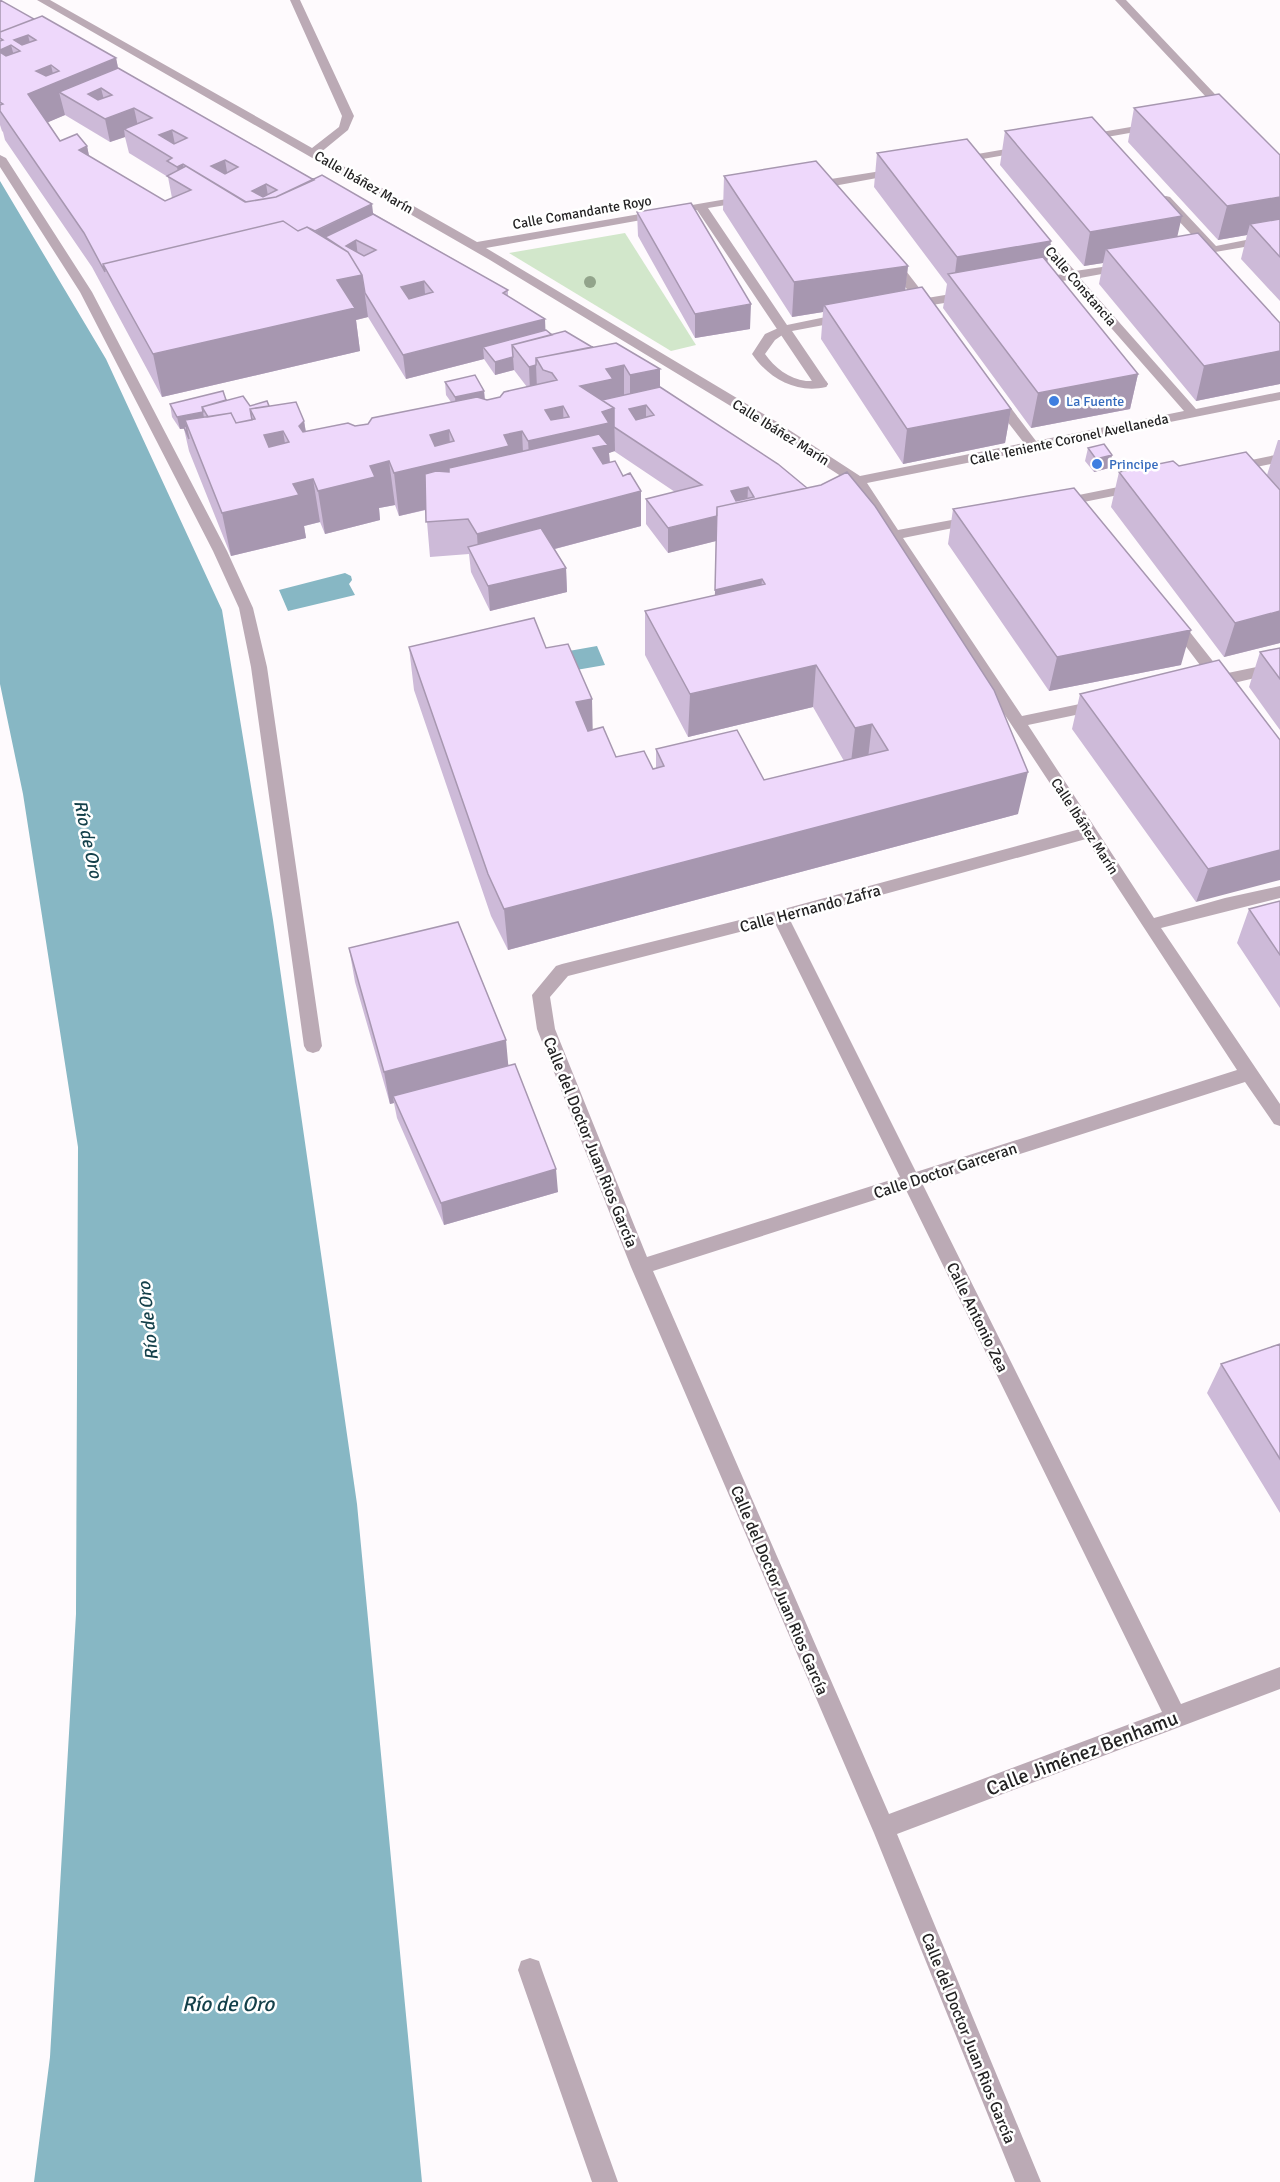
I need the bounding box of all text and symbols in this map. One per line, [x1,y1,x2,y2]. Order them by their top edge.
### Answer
street label: Calle Ibáñez Marín [311,147,416,218]
street label: Calle Comandante Royo [511,192,653,233]
street label: Calle Constancia [1041,243,1120,330]
place label: La Fuente [1066,393,1124,410]
marker: La Fuente [1047,394,1061,408]
street label: Calle Ibáñez Marín [729,396,832,469]
street label: Calle Teniente Coronel Avellaneda [968,410,1170,469]
place label: Principe [1109,456,1159,473]
marker: Principe [1090,457,1104,471]
street label: Calle Ibáñez Marín [1047,775,1122,878]
water label: Río de Oro [69,798,107,882]
street label: Calle Hernando Zafra [738,881,883,937]
street label: Calle del Doctor Juan Rios García [539,1034,642,1251]
street label: Calle Doctor Garceran [871,1138,1020,1204]
street label: Calle Antonio Zea [942,1259,1012,1376]
water label: Río de Oro [133,1279,163,1361]
street label: Calle del Doctor Juan Rios García [726,1483,832,1698]
street label: Calle Jiménez Benhamu [983,1705,1182,1802]
street label: Calle del Doctor Juan Rios García [917,1930,1020,2147]
water label: Río de Oro [182,1991,275,2017]

